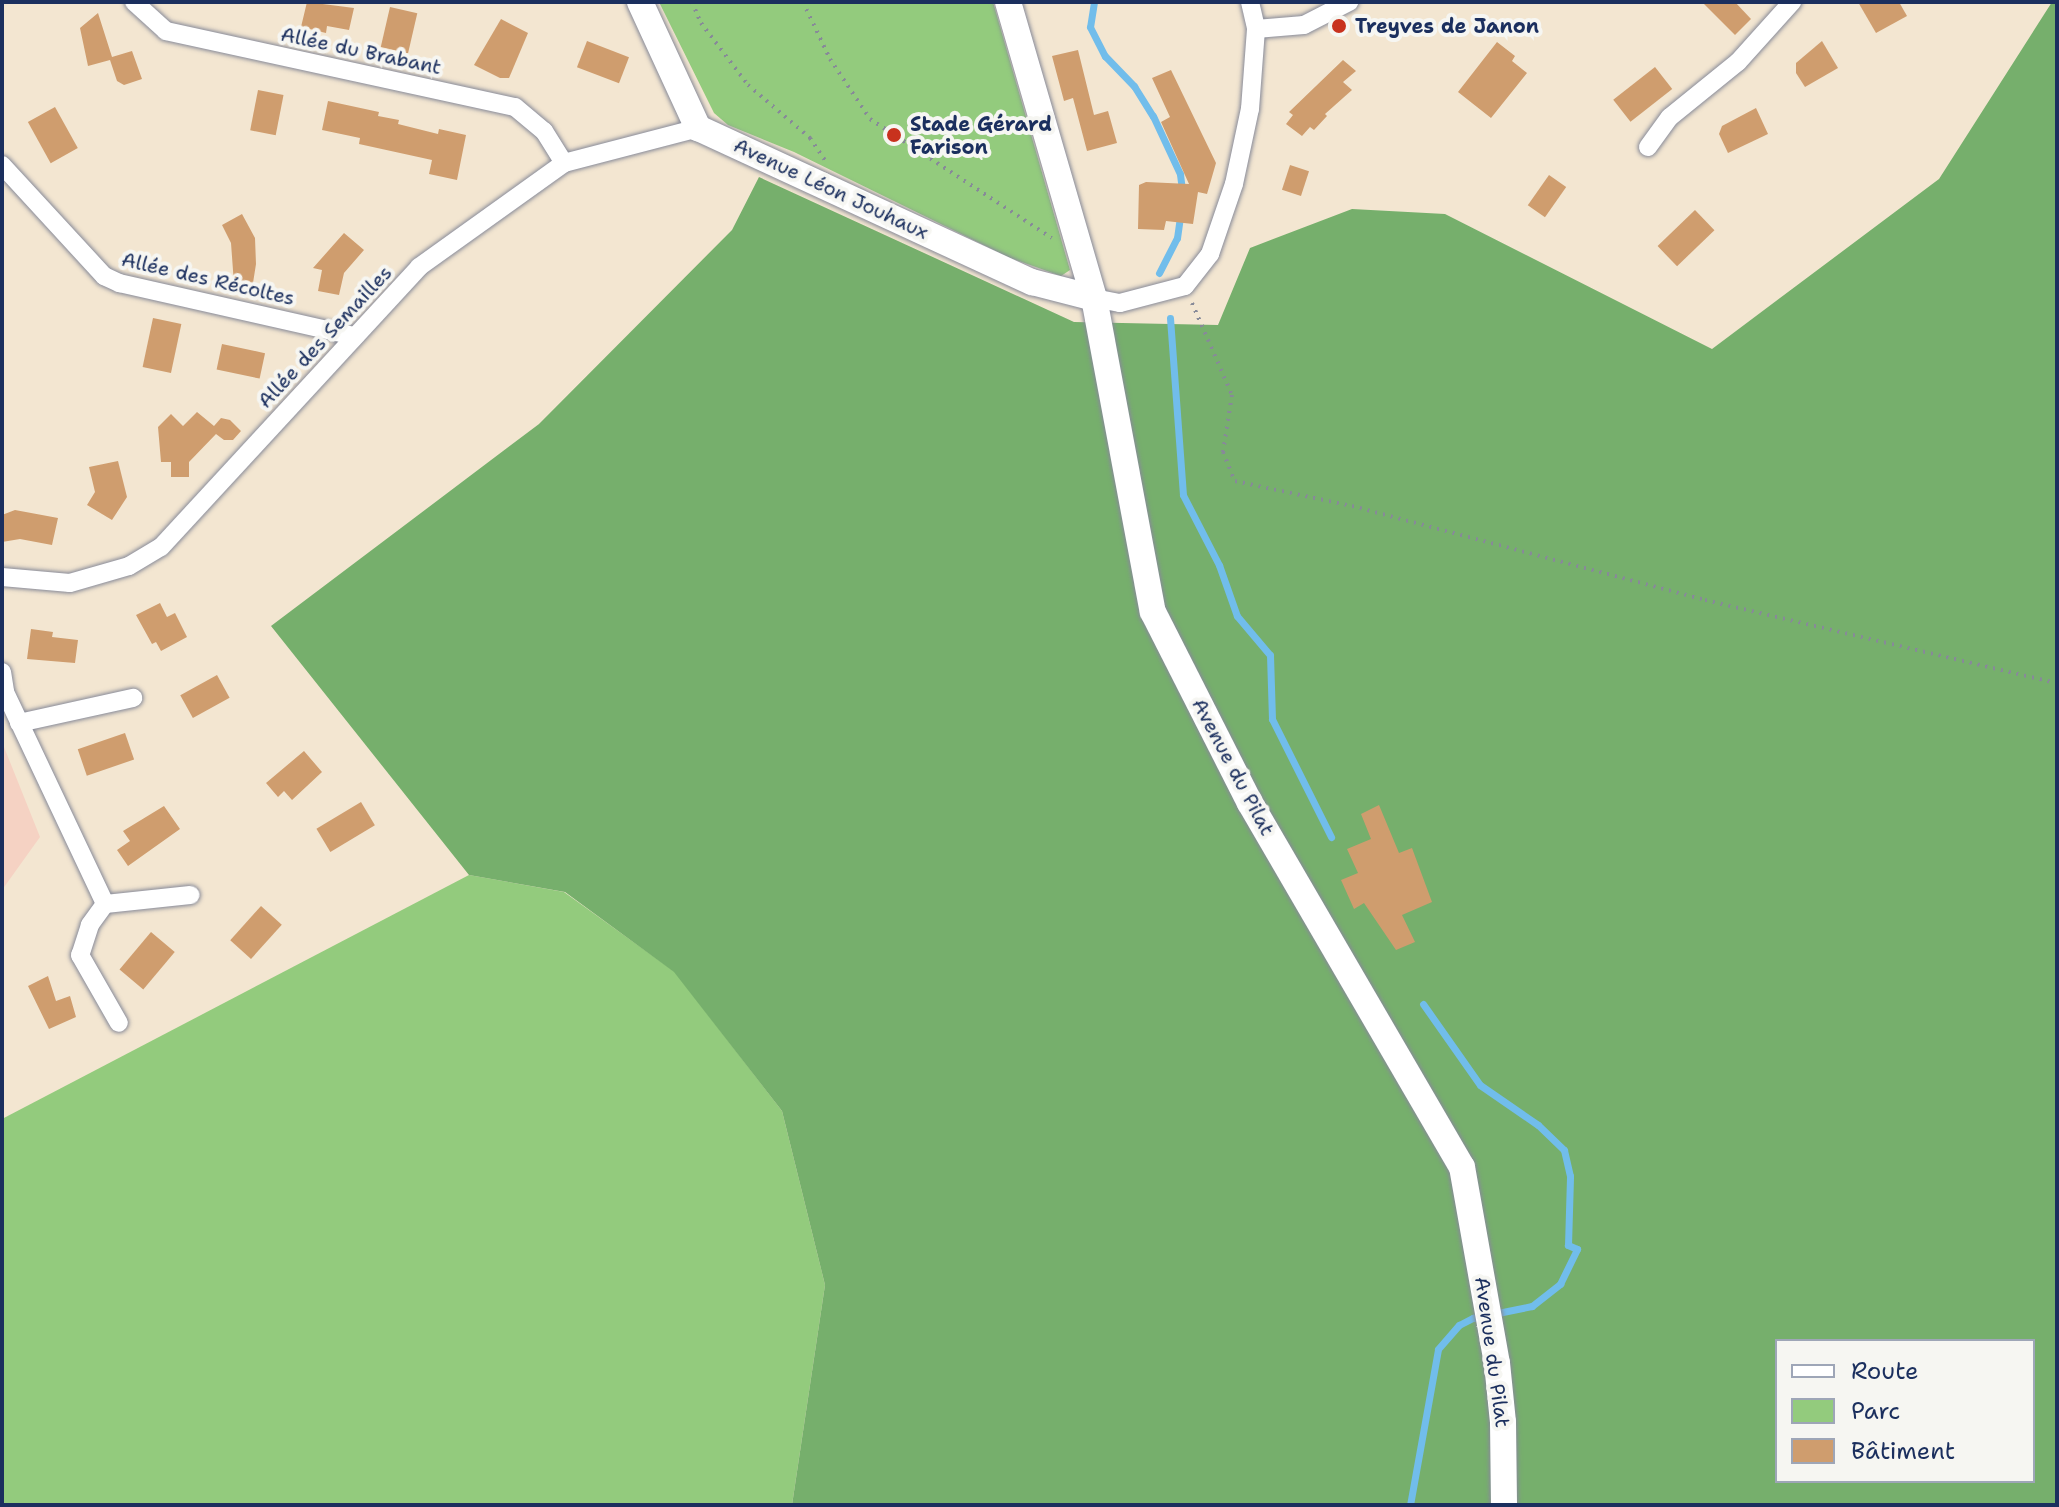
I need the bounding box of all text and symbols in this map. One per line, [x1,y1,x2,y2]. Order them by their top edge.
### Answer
place label: Treyves de Janon [1355,14,1539,38]
marker: Treyves de Janon [1330,17,1348,35]
street label: Allée du Brabant [279,22,443,80]
place label: Stade Gérard Farison [910,112,1052,159]
marker: Stade Gérard Farison [885,126,903,144]
street label: Avenue Léon Jouhaux [730,133,932,245]
street label: Allée des Récoltes [119,247,297,311]
street label: Allée des Semailles [253,261,397,413]
street label: Avenue du Pilat [1187,694,1279,840]
street label: Avenue du Pilat [1470,1275,1514,1429]
legend [1775,1339,2035,1483]
text: Route [1851,1355,1919,1387]
text: Parc [1851,1395,1900,1427]
text: Bâtiment [1851,1435,1955,1467]

